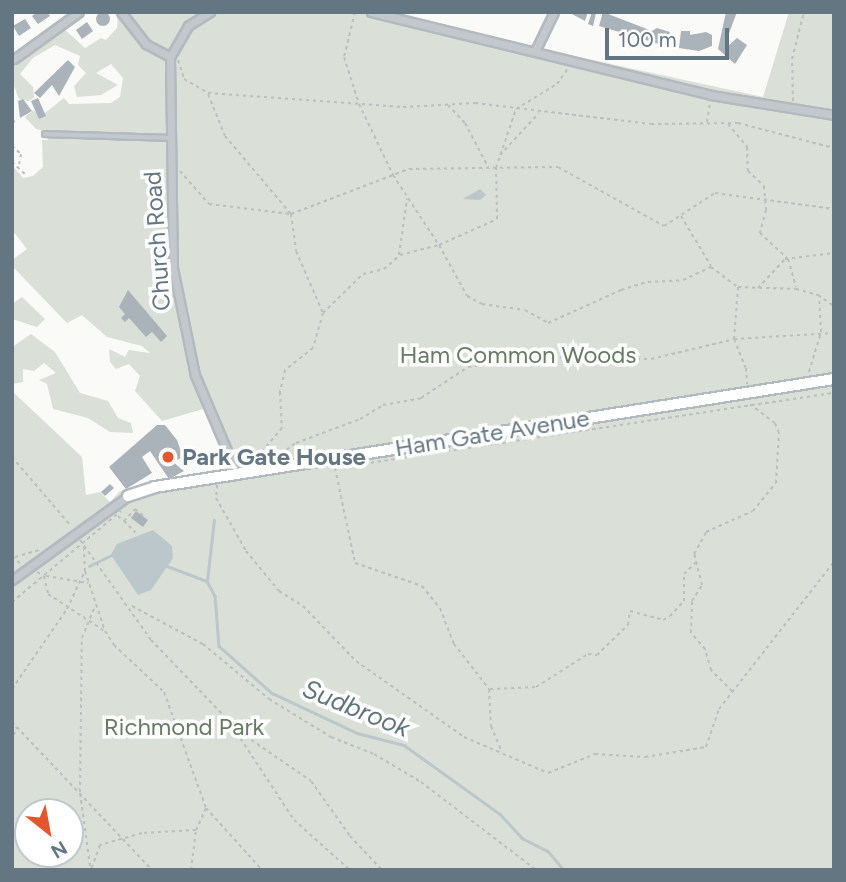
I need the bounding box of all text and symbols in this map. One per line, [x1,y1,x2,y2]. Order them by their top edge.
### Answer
scale bar [608,14,732,58]
text: 100 m [618,27,677,52]
street label: Church Road [138,170,176,312]
park label: Ham Common Woods [399,341,637,369]
street label: Ham Gate Avenue [393,403,591,463]
place label: Park Gate House [182,443,366,471]
marker: Park Gate House [160,449,176,465]
water label: Sudbrook [298,673,414,745]
park label: Richmond Park [104,713,264,741]
north arrow [14,798,84,868]
text: N [47,836,71,863]

